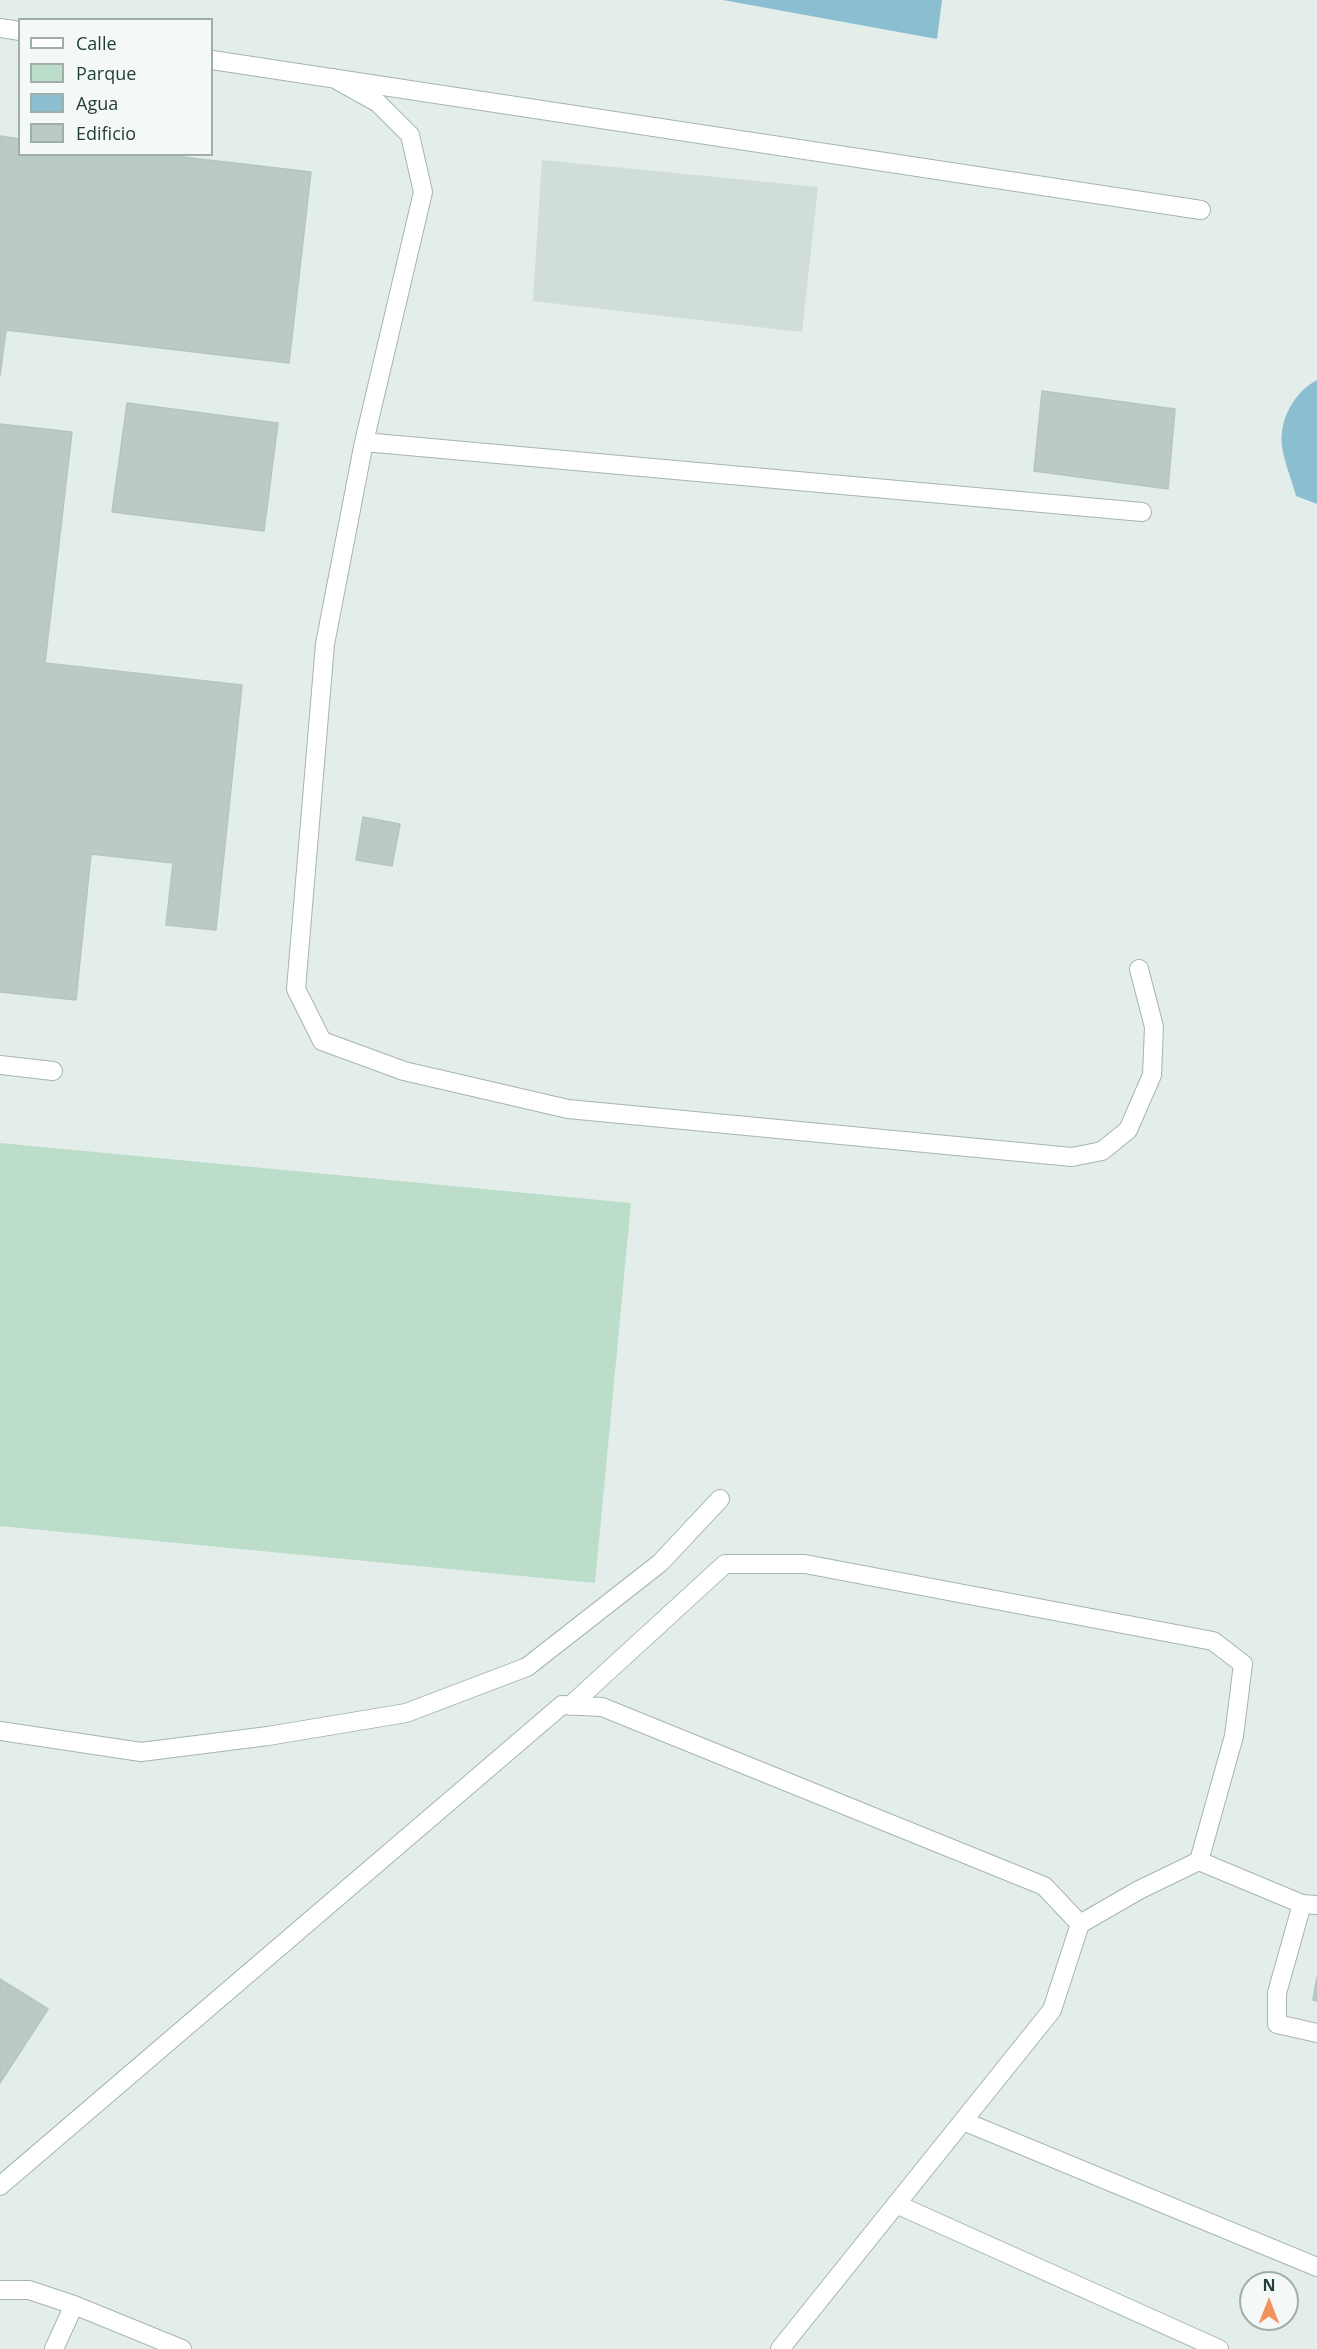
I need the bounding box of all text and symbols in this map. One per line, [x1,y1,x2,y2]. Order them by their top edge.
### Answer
legend [18,18,213,156]
text: Calle [76,31,117,55]
text: Parque [76,61,136,85]
text: Agua [76,91,118,115]
text: Edificio [76,121,136,145]
north arrow [1239,2271,1299,2331]
text: N [1262,2274,1276,2296]

